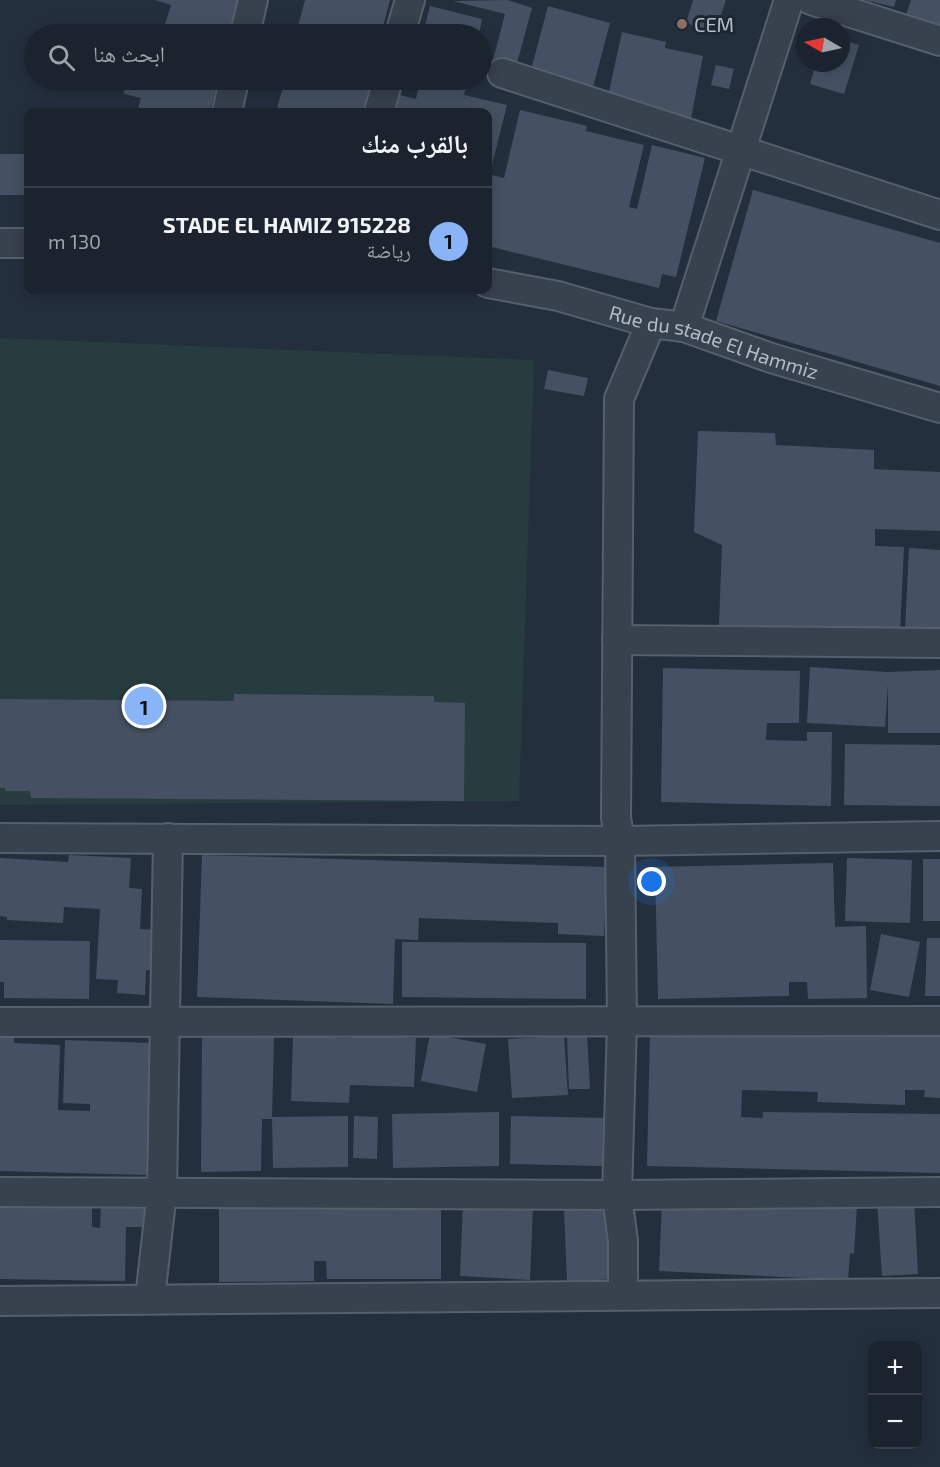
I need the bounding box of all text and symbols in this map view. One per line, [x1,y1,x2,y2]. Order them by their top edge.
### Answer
place label: CEM [694,12,734,36]
marker: CEM [675,17,689,31]
north arrow [796,18,850,72]
search box [24,24,492,90]
text: ابحث هنا [93,40,165,66]
icon: search [45,41,78,74]
text: بالقرب منك [361,127,468,158]
text: STADE EL HAMIZ 915228 [163,211,411,237]
text: 130 m [48,229,101,253]
text: 1 [444,229,453,253]
text: رياضة [367,238,411,262]
street label: Rue du stade El Hammiz [607,300,822,383]
pin: 1 [124,684,164,728]
your location [637,867,666,896]
map controls [868,1341,922,1449]
button: + [868,1341,922,1395]
button: − [868,1395,922,1449]

